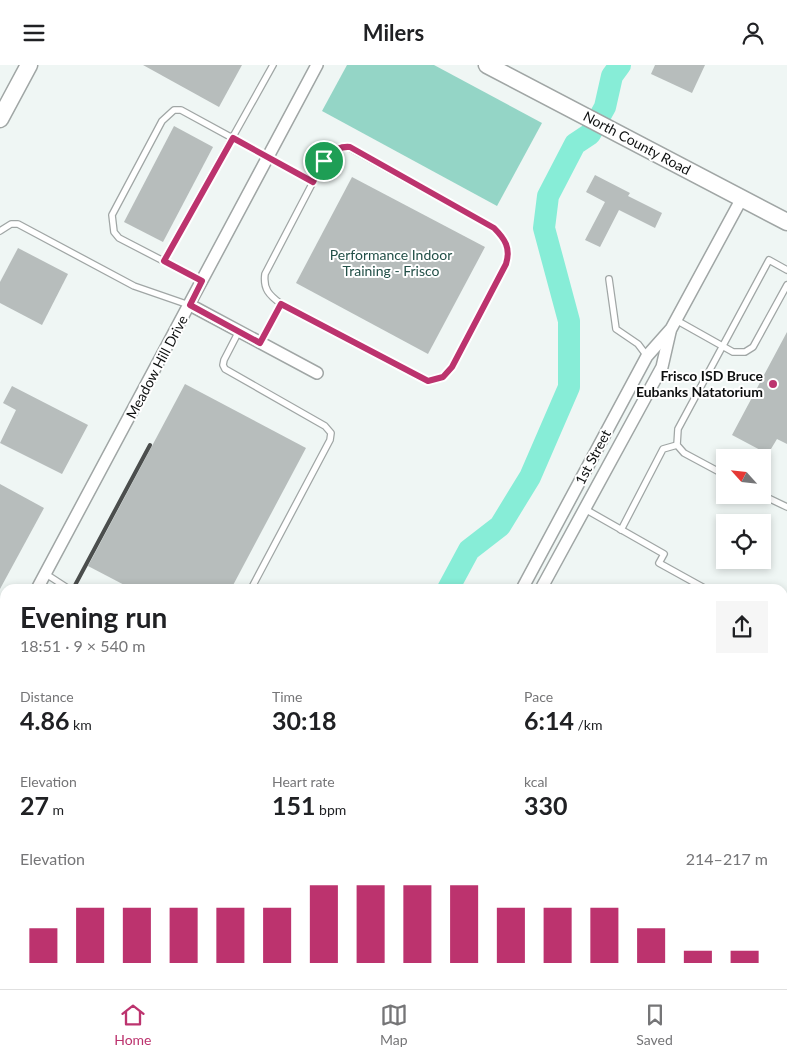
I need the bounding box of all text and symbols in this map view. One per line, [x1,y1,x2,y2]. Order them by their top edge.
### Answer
icon: menu [20,19,48,47]
text: Milers [363,19,424,46]
icon: person [739,19,767,47]
street label: North County Road [581,107,694,178]
pin [303,140,345,182]
icon: arrive [310,147,338,175]
park label: Performance Indoor Training - Frisco [330,246,452,279]
street label: Meadow Hill Drive [122,312,191,421]
place label: Frisco ISD Bruce Eubanks Natatorium [636,367,764,400]
marker: Frisco ISD Bruce Eubanks Natatorium [767,378,779,390]
street label: 1st Street [571,426,614,487]
north arrow [716,449,771,504]
map controls [716,449,771,569]
button: locate [716,514,771,569]
text: Evening run [20,600,167,634]
button: share [716,601,768,653]
text: 18:51 · 9 × 540 m [20,636,145,655]
text: Distance [20,688,74,705]
text: Time [272,688,303,705]
text: Pace [524,688,553,705]
text: 4.86 [20,705,69,735]
text: 30:18 [272,705,336,735]
text: 6:14 [524,705,574,735]
text: km [69,716,92,733]
text: /km [574,716,603,733]
text: Elevation [20,773,77,790]
text: Heart rate [272,773,335,790]
text: kcal [524,773,548,790]
text: 27 [20,790,49,820]
text: 151 [272,790,316,820]
text: 330 [524,790,568,820]
text: m [49,801,64,818]
text: bpm [316,801,346,818]
text: Elevation [20,849,85,868]
text: 214–217 m [686,849,768,868]
tab: Home [114,1001,152,1048]
tab: Map [380,1001,408,1048]
tab: Saved [636,1001,673,1048]

